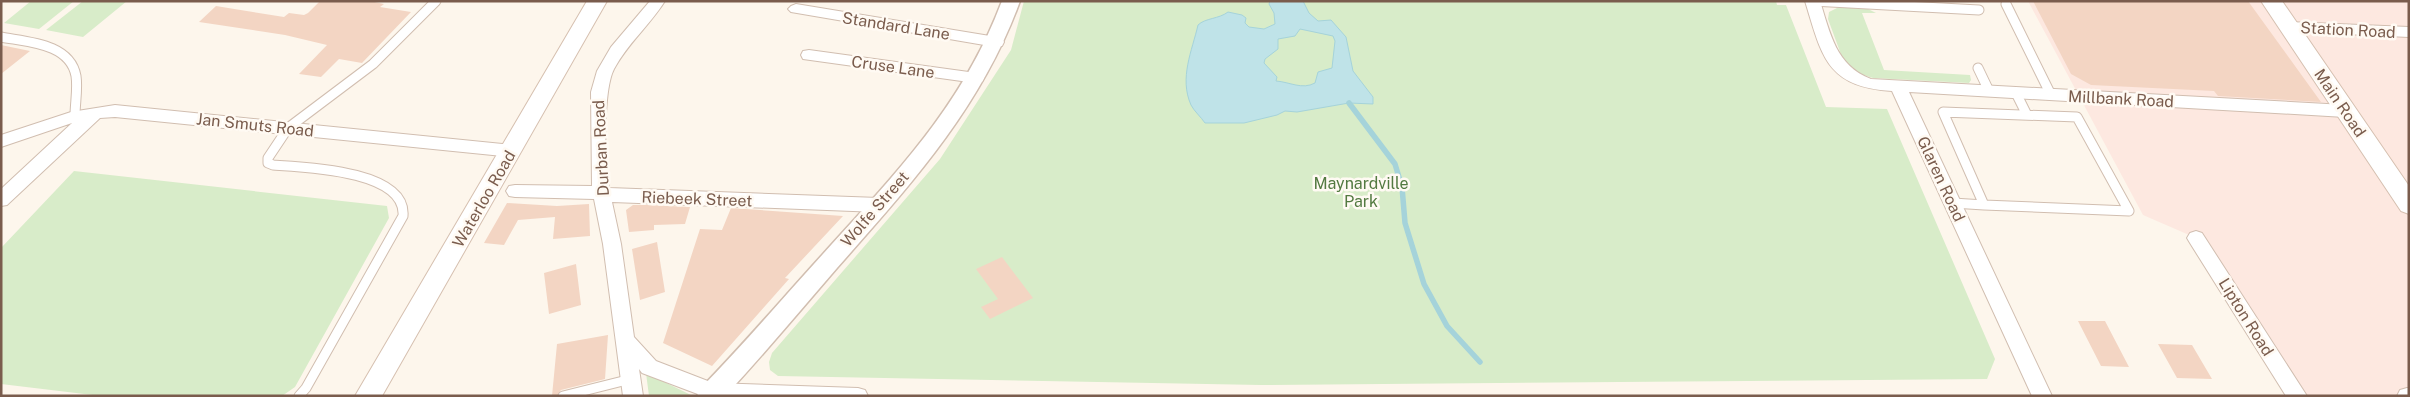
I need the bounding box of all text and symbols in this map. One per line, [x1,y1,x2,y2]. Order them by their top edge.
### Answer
street label: Standard Lane [841,8,951,44]
street label: Station Road [2300,18,2396,42]
street label: Cruse Lane [850,52,936,82]
street label: Main Road [2310,65,2370,141]
street label: Millbank Road [2068,87,2174,111]
street label: Durban Road [589,100,613,196]
street label: Jan Smuts Road [195,109,315,141]
street label: Glaren Road [1913,134,1969,224]
street label: Waterloo Road [449,147,519,251]
street label: Wolfe Street [837,167,913,251]
park label: Maynardville Park [1313,174,1409,211]
street label: Riebeek Street [641,188,753,210]
street label: Lipton Road [2214,274,2278,360]

